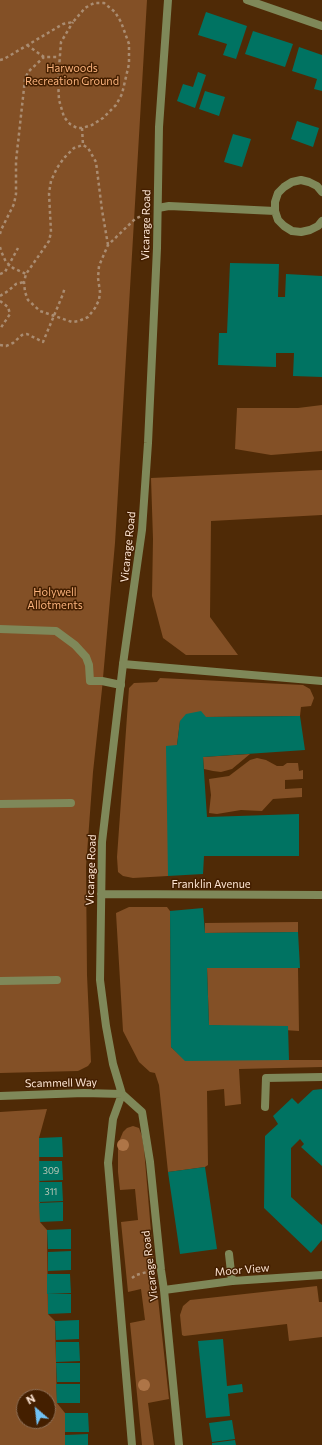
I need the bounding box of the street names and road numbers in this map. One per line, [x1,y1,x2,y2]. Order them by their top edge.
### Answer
street label: Vicarage Road [139,189,153,261]
street label: Vicarage Road [118,511,138,583]
street label: Vicarage Road [83,834,99,906]
street label: Franklin Avenue [171,877,251,891]
street label: Scammell Way [25,1076,97,1090]
street label: Vicarage Road [139,1230,161,1302]
street label: Moor View [214,1261,270,1279]

